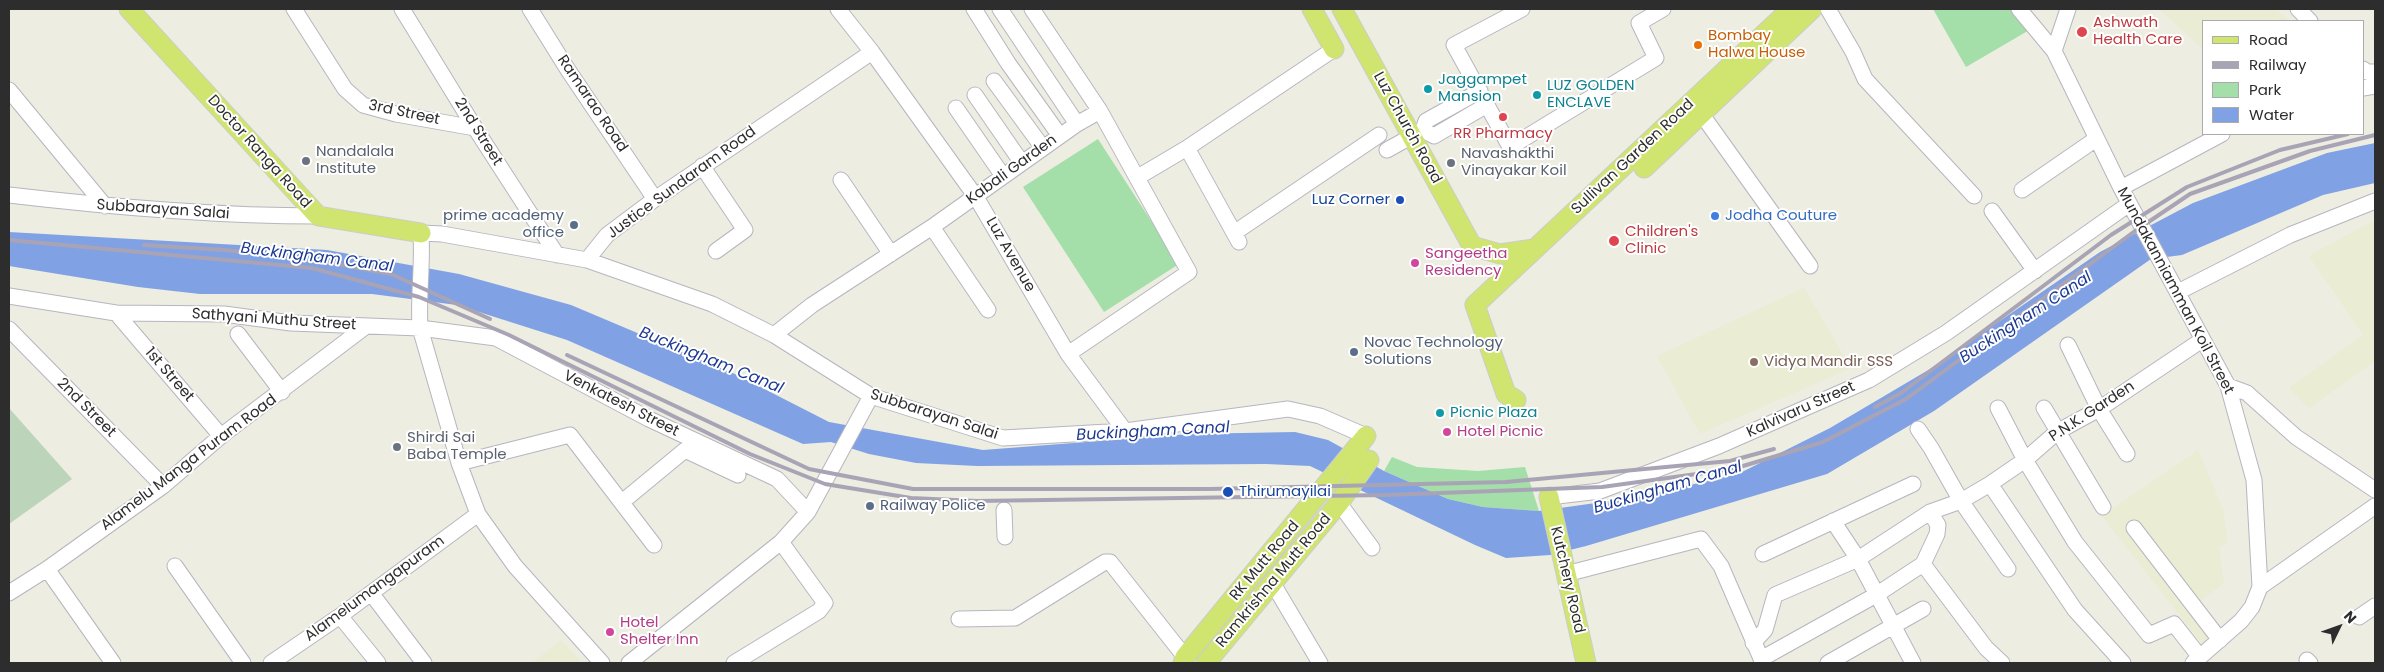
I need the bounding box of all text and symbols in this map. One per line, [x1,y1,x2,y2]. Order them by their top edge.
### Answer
place label: Ashwath Health Care [2093,14,2182,49]
legend [2202,20,2364,135]
marker: Ashwath Health Care [2075,25,2089,39]
place label: Bombay Halwa House [1708,27,1805,62]
text: Road [2249,29,2288,50]
marker: Bombay Halwa House [1692,39,1704,51]
street label: Ramarao Road [553,52,631,156]
text: Railway [2249,54,2307,75]
street label: Luz Church Road [1369,69,1445,187]
place label: Jaggampet Mansion [1438,71,1527,106]
place label: LUZ GOLDEN ENCLAVE [1547,77,1635,112]
text: Park [2249,79,2281,100]
marker: Jaggampet Mansion [1422,83,1434,95]
marker: LUZ GOLDEN ENCLAVE [1531,89,1543,101]
street label: Doctor Ranga Road [203,92,315,212]
street label: 2nd Street [450,95,506,169]
street label: Sullivan Garden Road [1568,95,1698,219]
street label: 3rd Street [367,97,441,129]
text: Water [2249,104,2294,125]
marker: RR Pharmacy [1497,111,1509,123]
street label: Justice Sundaram Road [604,123,760,243]
place label: RR Pharmacy [1453,125,1553,143]
street label: Kabali Garden [963,131,1061,209]
place label: Nandalala Institute [316,143,394,178]
place label: Navashakthi Vinayakar Koil [1461,145,1567,180]
marker: Nandalala Institute [300,155,312,167]
marker: Navashakthi Vinayakar Koil [1445,157,1457,169]
street label: Mundakanniamman Koil Street [2113,184,2237,398]
place label: Luz Corner [1312,191,1390,209]
marker: Luz Corner [1394,194,1406,206]
street label: Subbarayan Salai [96,196,230,224]
place label: prime academy office [443,207,564,242]
place label: Jodha Couture [1725,207,1837,225]
marker: Jodha Couture [1709,210,1721,222]
street label: Luz Avenue [981,214,1039,296]
marker: prime academy office [568,219,580,231]
place label: Children's Clinic [1625,223,1698,258]
marker: Children's Clinic [1607,234,1621,248]
water label: Buckingham Canal [240,239,394,277]
place label: Sangeetha Residency [1425,245,1507,280]
marker: Sangeetha Residency [1409,257,1421,269]
water label: Buckingham Canal [1956,268,2096,368]
street label: Sathyani Muthu Street [191,305,357,335]
water label: Buckingham Canal [636,323,786,399]
place label: Novac Technology Solutions [1364,334,1503,369]
street label: 1st Street [141,344,197,406]
marker: Novac Technology Solutions [1348,346,1360,358]
place label: Vidya Mandir SSS [1764,353,1893,371]
marker: Vidya Mandir SSS [1748,356,1760,368]
street label: Venkatesh Street [560,367,682,441]
street label: 2nd Street [53,375,119,441]
street label: Kalvivaru Street [1744,378,1858,442]
street label: P.N.K. Garden [2046,378,2138,446]
street label: Subbarayan Salai [868,386,1000,444]
street label: Alamelu Manga Puram Road [98,391,280,535]
place label: Picnic Plaza [1450,404,1537,422]
marker: Picnic Plaza [1434,407,1446,419]
water label: Buckingham Canal [1076,418,1230,446]
place label: Hotel Picnic [1457,423,1543,441]
marker: Hotel Picnic [1441,426,1453,438]
place label: Shirdi Sai Baba Temple [407,429,507,464]
marker: Shirdi Sai Baba Temple [391,441,403,453]
water label: Buckingham Canal [1592,458,1744,518]
place label: Thirumayilai [1239,483,1331,501]
marker: Thirumayilai [1221,485,1235,499]
place label: Railway Police [880,497,986,515]
marker: Railway Police [864,500,876,512]
street label: Ramkrishna Mutt Road [1213,510,1335,652]
street label: RK Mutt Road [1226,517,1304,605]
street label: Kutchery Road [1546,525,1588,635]
street label: Alamelumangapuram [302,532,448,646]
north arrow [2314,602,2364,652]
text: N [2339,606,2361,628]
place label: Hotel Shelter Inn [620,614,699,649]
marker: Hotel Shelter Inn [604,626,616,638]

